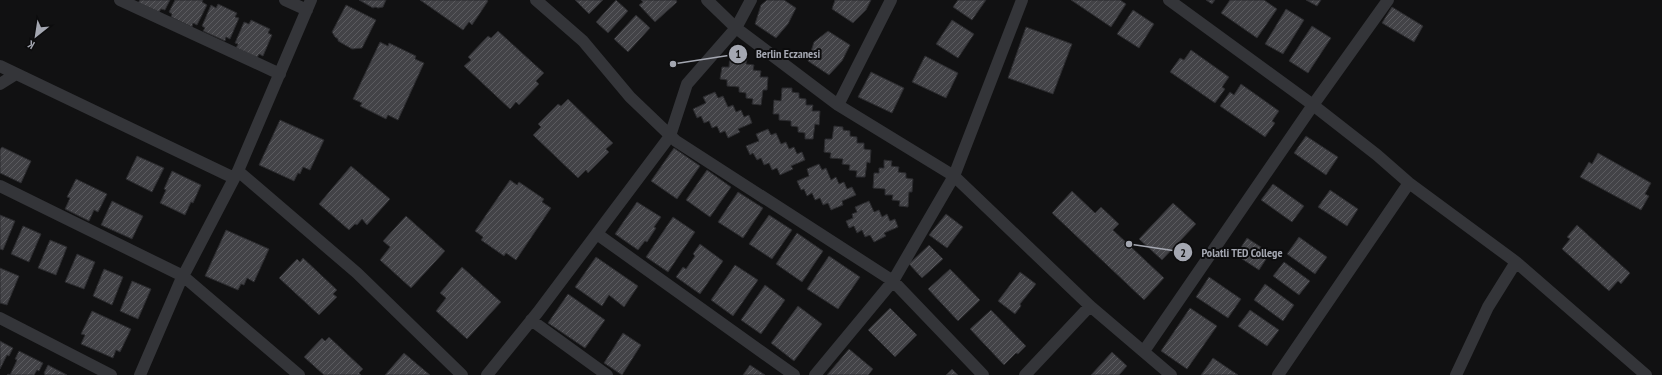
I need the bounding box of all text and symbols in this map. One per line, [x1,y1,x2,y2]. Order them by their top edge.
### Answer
north arrow [16,16,56,56]
text: K [25,37,37,52]
callout: Berlin Eczanesi [728,42,828,66]
text: 1 [735,46,741,61]
text: Berlin Eczanesi [756,46,820,61]
callout: Polatli TED College [1173,240,1291,264]
text: 2 [1180,245,1186,260]
text: Polatli TED College [1201,245,1283,260]

